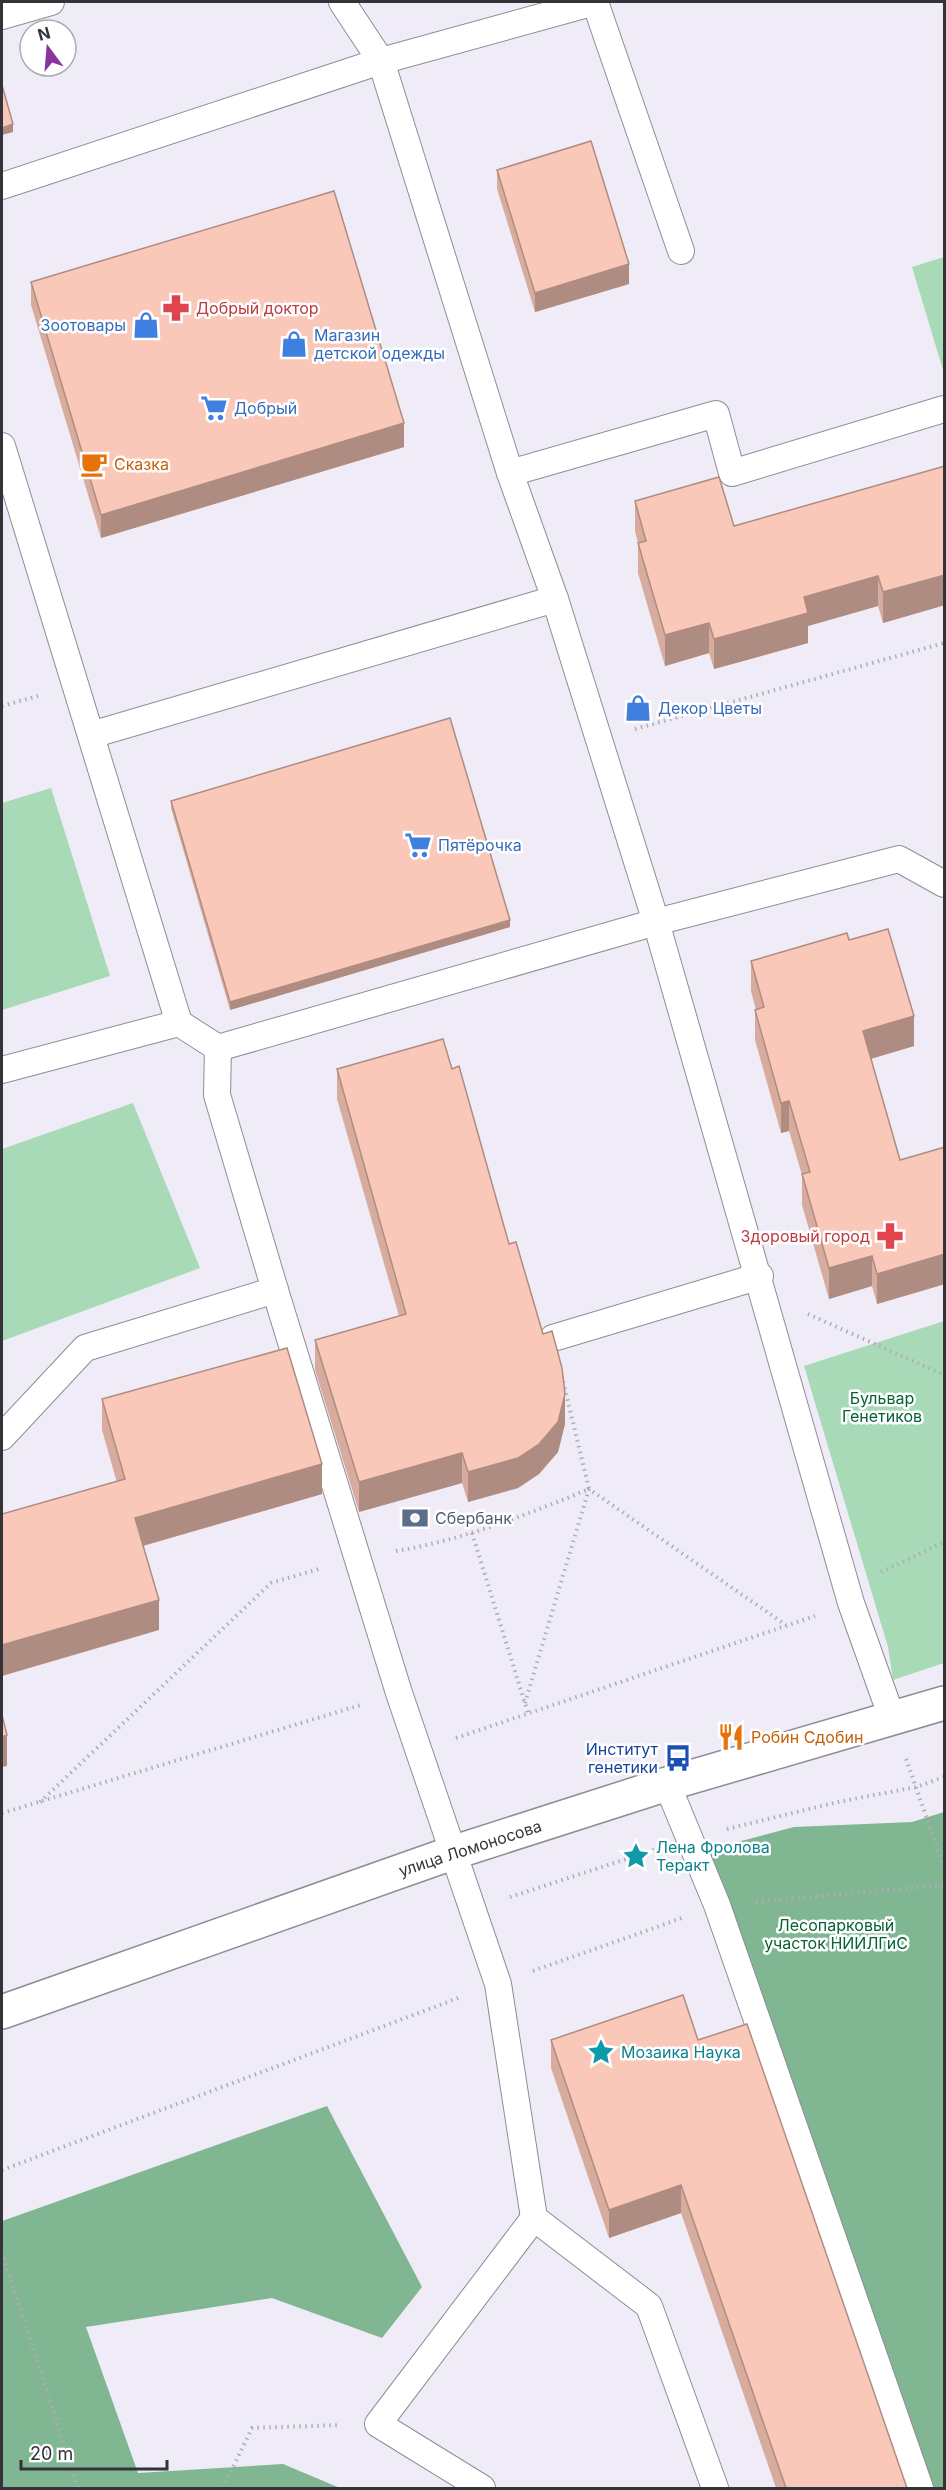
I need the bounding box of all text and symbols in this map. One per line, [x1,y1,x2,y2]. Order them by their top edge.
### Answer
north arrow [18,18,78,78]
text: N [35,22,52,45]
pharmacy icon: Добрый доктор [161,293,191,323]
place label: Добрый доктор [196,298,319,318]
shop icon: Зоотовары [131,310,161,340]
place label: Зоотовары [41,315,126,335]
place label: Магазин детской одежды [314,325,445,363]
shop icon: Магазин детской одежды [279,329,309,359]
supermarket icon: Добрый [199,393,229,423]
place label: Добрый [234,398,297,418]
cafe icon: Сказка [79,449,109,479]
place label: Сказка [114,454,169,474]
shop icon: Декор Цветы [623,693,653,723]
place label: Декор Цветы [658,698,762,718]
supermarket icon: Пятёрочка [403,830,433,860]
place label: Пятёрочка [438,835,522,855]
pharmacy icon: Здоровый город [875,1221,905,1251]
place label: Здоровый город [741,1226,870,1246]
park label: Бульвар Генетиков [842,1388,922,1426]
bank icon: Сбербанк [400,1503,430,1533]
place label: Сбербанк [435,1508,512,1528]
restaurant icon: Робин Сдобин [716,1722,746,1752]
place label: Робин Сдобин [751,1727,863,1747]
place label: Институт генетики [586,1739,659,1777]
bus stop icon: Институт генетики [663,1743,693,1773]
street label: улица Ломоносова [396,1815,544,1881]
place label: Лена Фролова Теракт [656,1837,770,1875]
place icon: Лена Фролова Теракт [621,1841,651,1871]
park label: Лесопарковый участок НИИЛГиС [764,1915,908,1953]
place icon: Мозаика Наука [586,2037,616,2067]
place label: Мозаика Наука [621,2042,741,2062]
scale bar [21,2433,166,2471]
text: 20 m [30,2443,73,2464]

